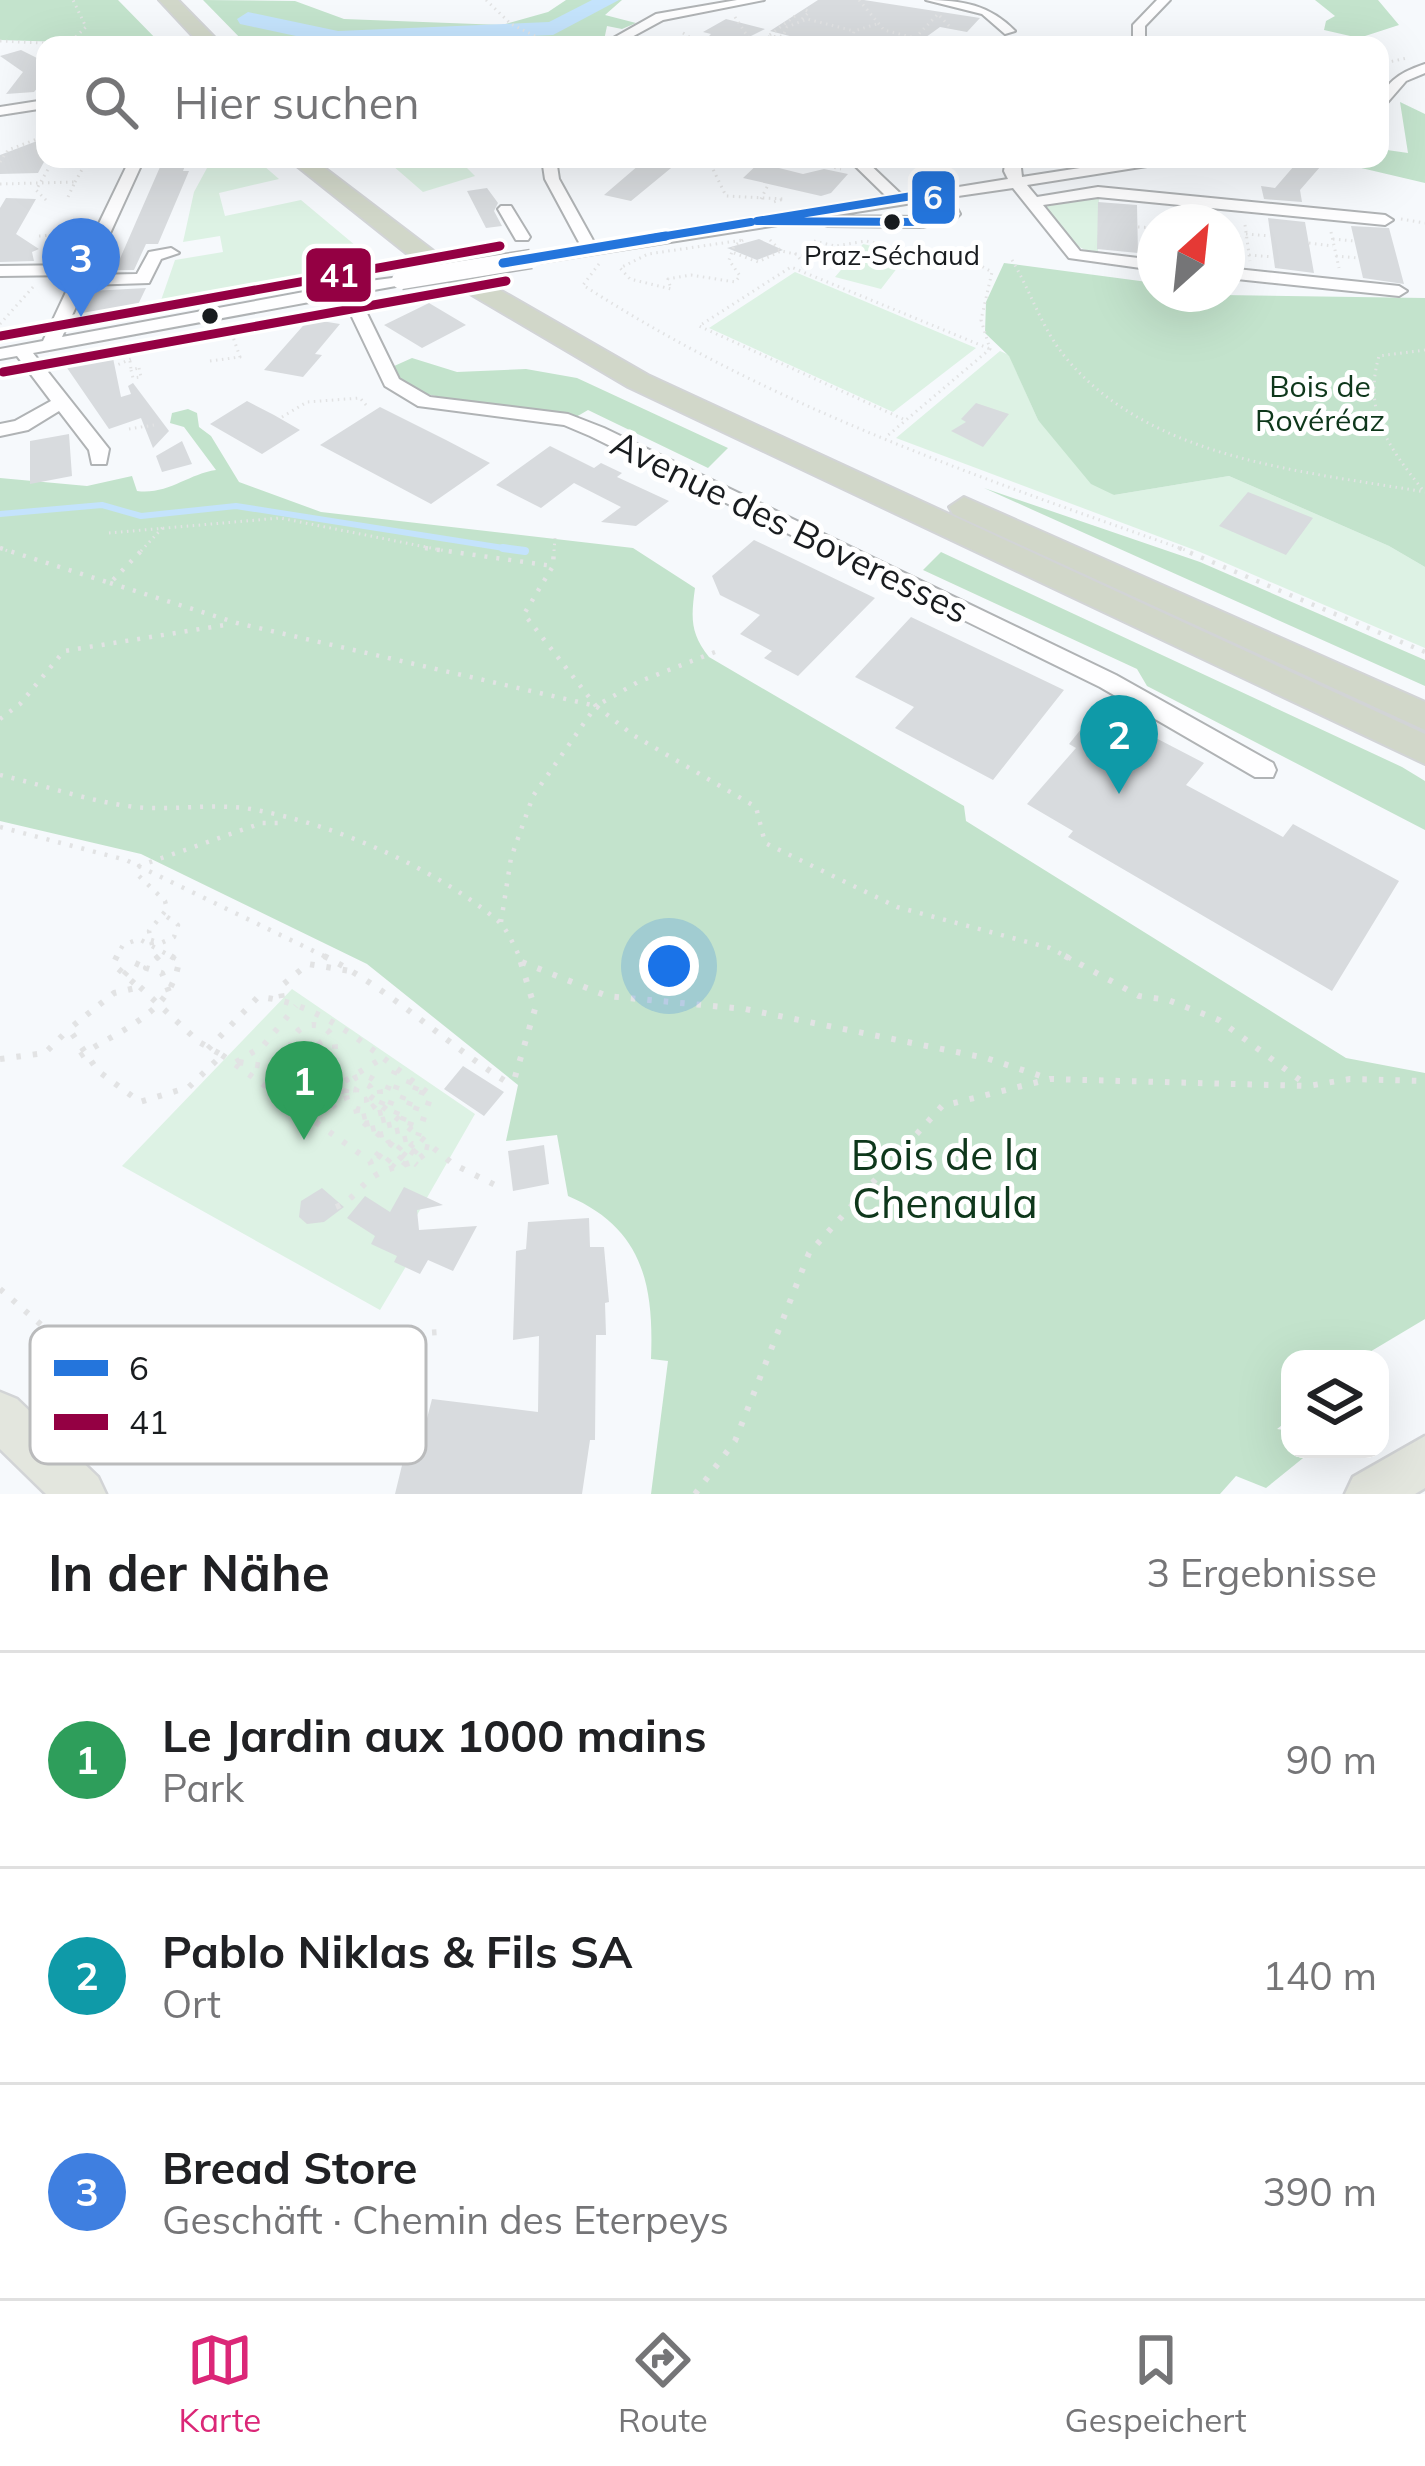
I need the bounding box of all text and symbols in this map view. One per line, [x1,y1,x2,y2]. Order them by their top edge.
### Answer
search box [36,36,1389,168]
icon: search [78,69,144,135]
text: Hier suchen [174,74,420,130]
line badge: 6 [910,169,957,226]
text: 6 [923,176,943,217]
north arrow [1137,204,1245,312]
marker: Praz-Séchaud [881,211,903,233]
pin: 3 [42,218,120,317]
place label: Praz-Séchaud [804,238,980,272]
line badge: 41 [304,246,373,304]
text: 41 [319,254,359,295]
unlabelled marker [199,305,221,327]
park label: Bois de Rovéréaz [1255,367,1385,439]
street label: Avenue des Boveresses [604,420,976,632]
pin: 2 [1080,695,1158,794]
your location [639,936,699,996]
pin: 1 [265,1041,343,1140]
park label: Bois de la Chenaula [851,1128,1039,1229]
legend [30,1326,426,1464]
text: 6 [129,1347,149,1388]
map controls [1281,1350,1389,1458]
button: layers [1281,1350,1389,1458]
text: 41 [129,1401,169,1442]
text: In der Nähe [48,1540,330,1604]
text: 3 Ergebnisse [1146,1548,1377,1597]
text: Le Jardin aux 1000 mains [162,1707,706,1763]
text: 1 [75,1735,99,1784]
text: 90 m [1286,1735,1377,1784]
text: Park [162,1763,244,1812]
text: Pablo Niklas & Fils SA [162,1923,632,1979]
text: 2 [75,1951,99,2000]
text: 140 m [1262,1951,1377,2000]
text: Ort [162,1979,221,2028]
text: Bread Store [162,2139,417,2195]
text: 3 [75,2167,99,2216]
text: 390 m [1262,2167,1377,2216]
text: Geschäft · Chemin des Eterpeys [162,2195,729,2244]
tab: Karte [178,2327,261,2440]
tab: Route [618,2327,708,2440]
tab: Gespeichert [1065,2327,1247,2440]

